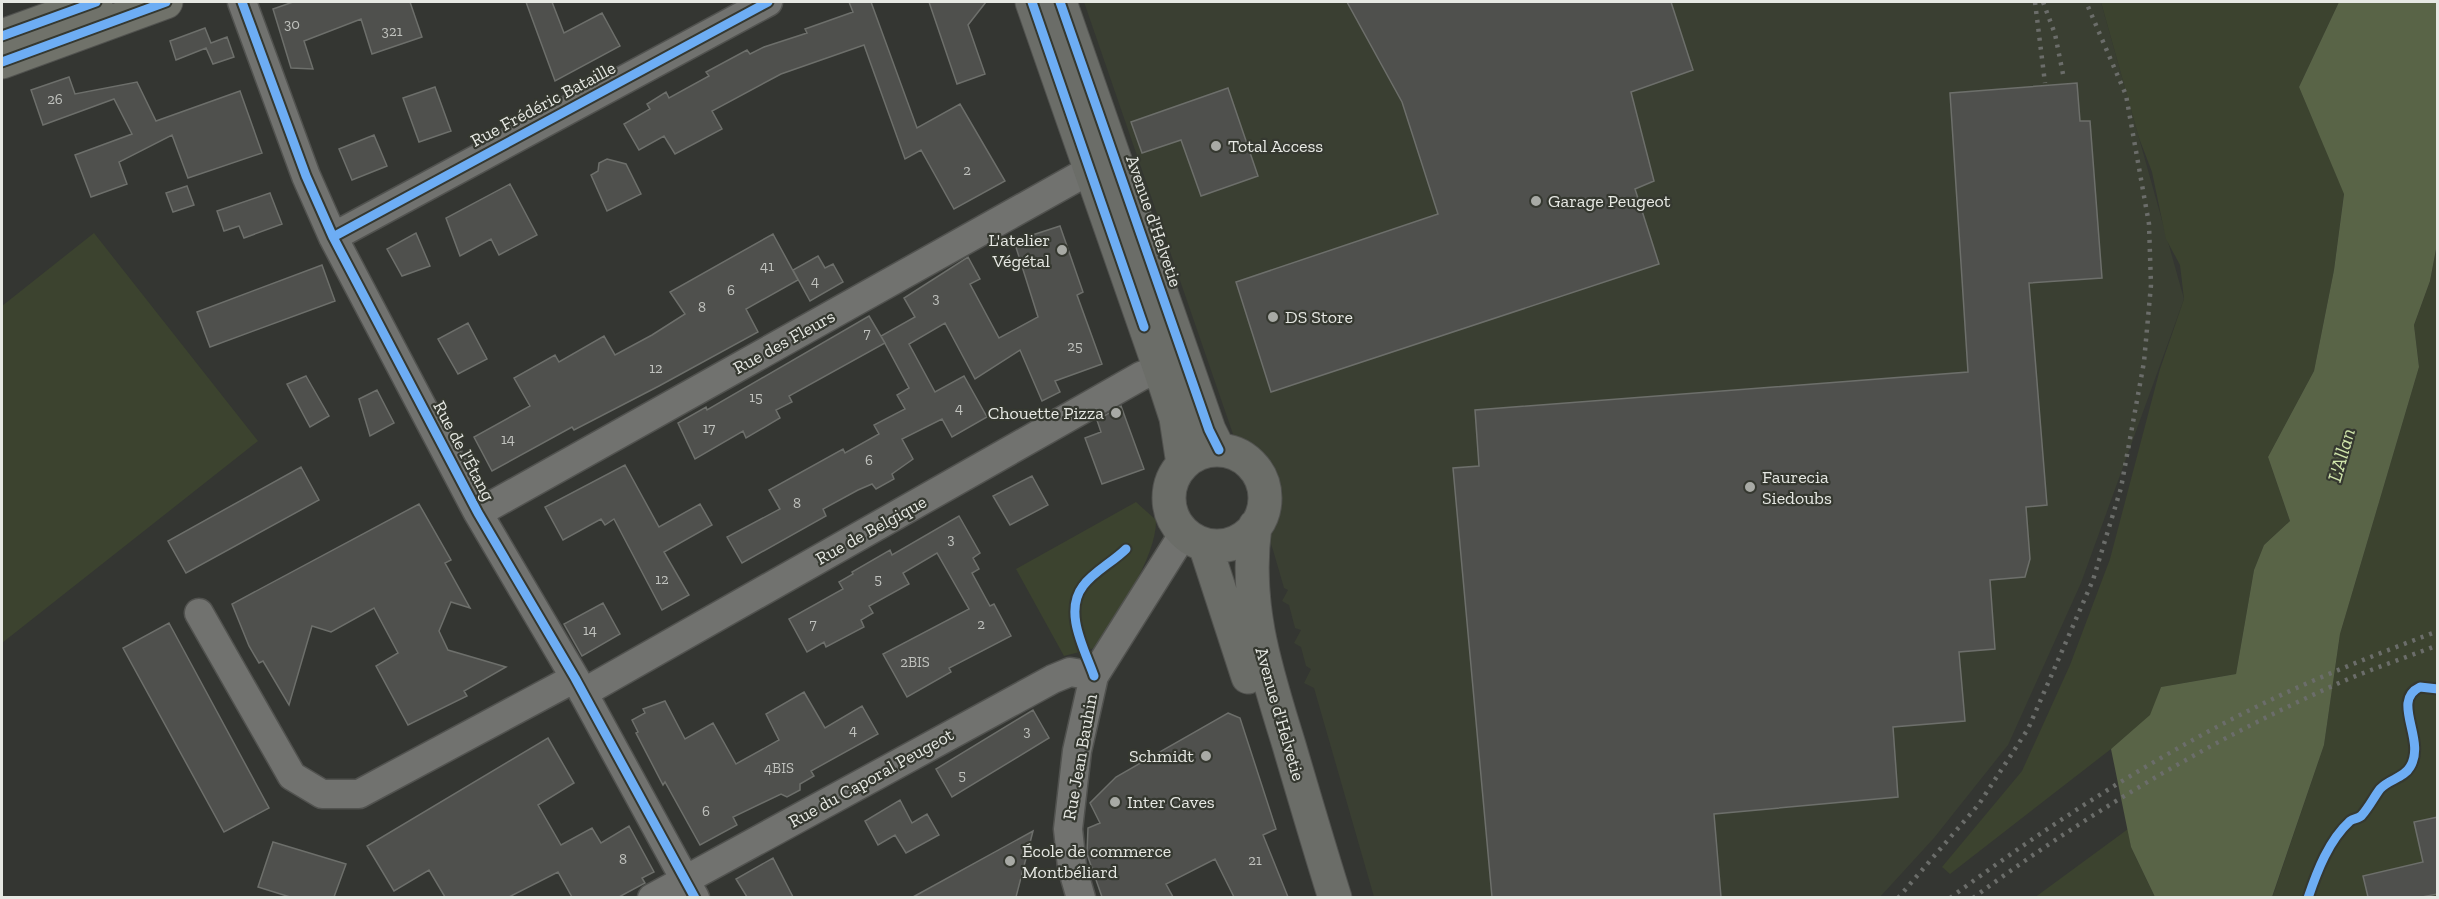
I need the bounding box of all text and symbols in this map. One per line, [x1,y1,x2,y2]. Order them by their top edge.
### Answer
house number: 30 [284,15,300,33]
house number: 321 [382,22,403,40]
street label: Rue Frédéric Bataille [467,56,619,152]
house number: 26 [47,90,63,108]
place label: Total Access [1228,135,1323,157]
marker: Total Access [1209,139,1223,153]
street label: Avenue d'Helvetie [1121,152,1187,290]
house number: 2 [963,161,971,179]
place label: Garage Peugeot [1548,190,1671,212]
marker: Garage Peugeot [1529,194,1543,208]
place label: L'atelier Végétal [988,229,1050,272]
marker: L'atelier Végétal [1055,243,1069,257]
house number: 41 [760,257,774,275]
house number: 4 [811,272,819,290]
house number: 6 [727,281,735,299]
house number: 3 [932,289,940,307]
house number: 8 [698,298,706,316]
street label: Rue des Fleurs [729,305,839,379]
place label: DS Store [1285,306,1353,328]
marker: DS Store [1266,310,1280,324]
house number: 7 [863,324,871,342]
house number: 25 [1067,337,1083,355]
house number: 12 [649,359,663,377]
house number: 15 [749,388,763,406]
street label: Rue de l'Étang [428,397,500,505]
house number: 4 [955,399,963,417]
place label: Chouette Pizza [988,402,1104,424]
marker: Chouette Pizza [1109,406,1123,420]
house number: 17 [703,419,715,437]
water label: L'Allan [2322,425,2360,485]
house number: 14 [501,430,515,448]
house number: 6 [865,451,873,469]
place label: Faurecia Siedoubs [1762,466,1832,509]
marker: Faurecia Siedoubs [1743,480,1757,494]
street label: Rue de Belgique [812,490,930,570]
house number: 8 [793,494,801,512]
house number: 3 [947,530,955,548]
house number: 12 [655,570,669,588]
house number: 5 [874,570,882,588]
house number: 7 [809,615,817,633]
house number: 2 [977,615,985,633]
house number: 14 [583,621,597,639]
street label: Avenue d'Helvetie [1250,645,1310,783]
house number: 2BIS [900,653,930,671]
street label: Rue Jean Bauhin [1058,691,1102,822]
house number: 4 [849,721,857,739]
house number: 3 [1023,722,1031,740]
street label: Rue du Caporal Peugeot [785,723,958,832]
place label: Schmidt [1129,745,1194,767]
marker: Schmidt [1199,749,1213,763]
house number: 4BIS [764,759,794,777]
house number: 5 [958,766,966,784]
place label: Inter Caves [1127,791,1215,813]
marker: Inter Caves [1108,795,1122,809]
house number: 6 [702,802,710,820]
place label: École de commerce Montbéliard [1022,840,1171,883]
house number: 8 [619,850,627,868]
house number: 21 [1248,851,1262,869]
marker: École de commerce Montbéliard [1003,854,1017,868]

